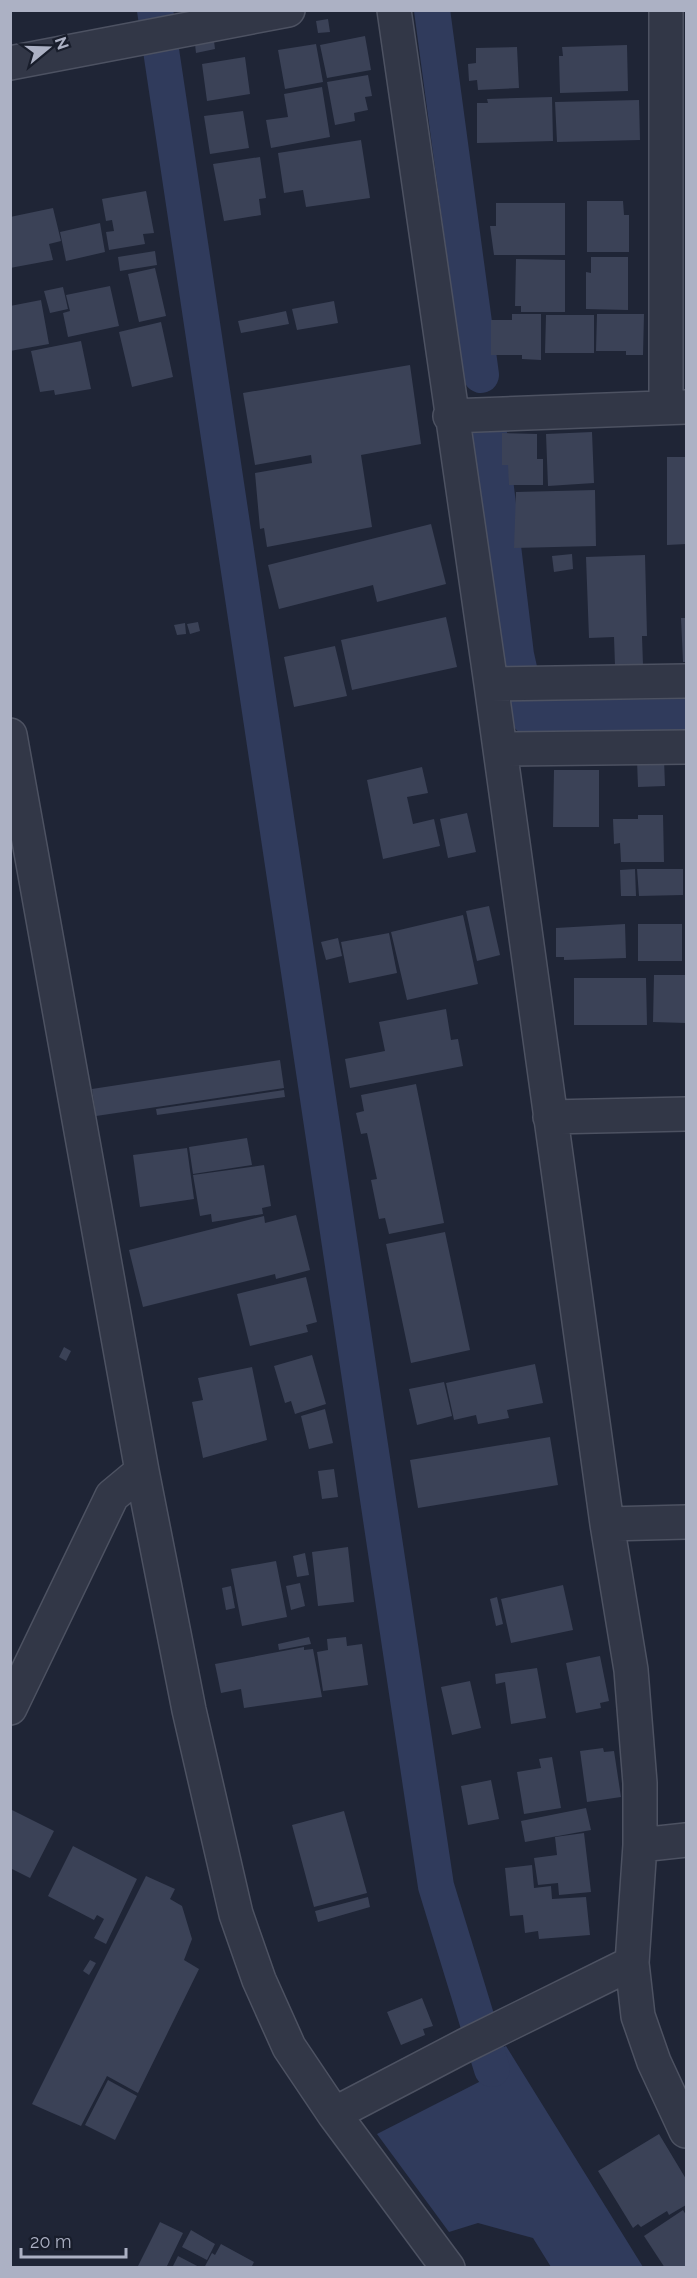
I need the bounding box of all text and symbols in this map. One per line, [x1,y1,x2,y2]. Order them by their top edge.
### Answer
north arrow [18,18,78,78]
text: N [51,34,73,52]
scale bar [21,2221,126,2259]
text: 20 m [30,2231,72,2252]

